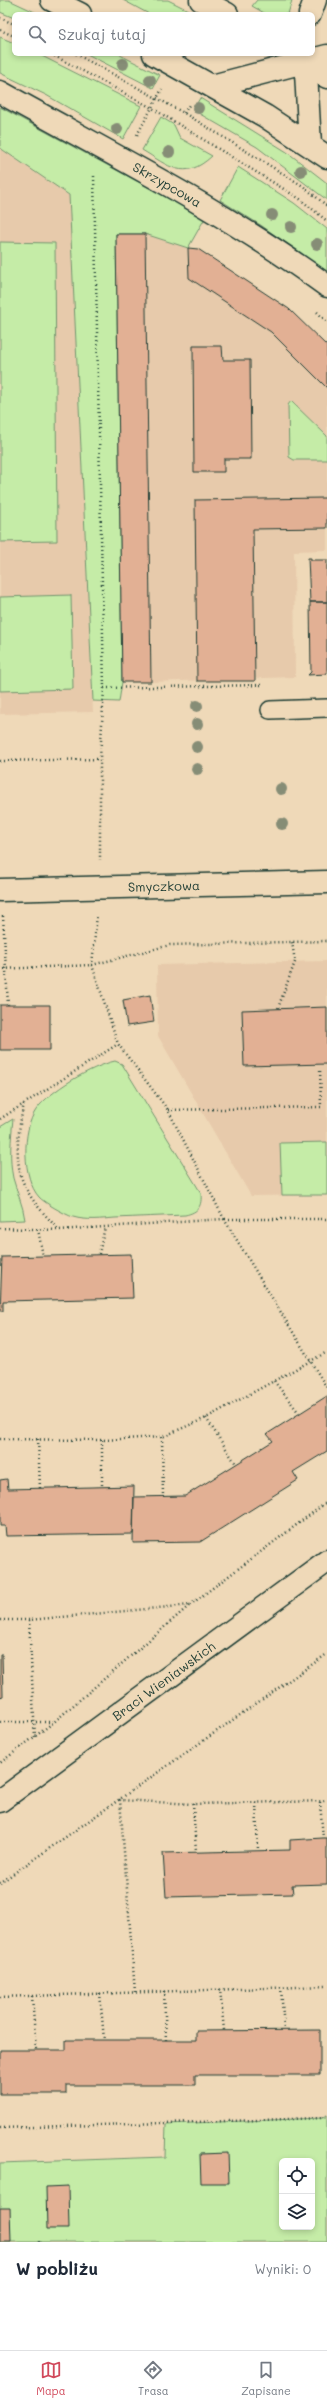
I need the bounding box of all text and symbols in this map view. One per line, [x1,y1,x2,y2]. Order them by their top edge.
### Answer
search box [12,12,315,56]
icon: search [26,23,48,45]
text: Szukaj tutaj [58,24,146,44]
street label: Skrzypcowa [130,158,205,210]
street label: Smyczkowa [128,876,200,895]
street label: Braci Wieniawskich [109,1637,218,1724]
map controls [279,2158,315,2230]
button: locate [279,2158,315,2194]
button: layers [279,2194,315,2230]
text: W pobliżu [16,2257,98,2279]
text: Wyniki: 0 [255,2260,311,2277]
tab: Mapa [36,2359,66,2398]
tab: Trasa [138,2359,169,2398]
tab: Zapisane [241,2359,291,2398]

